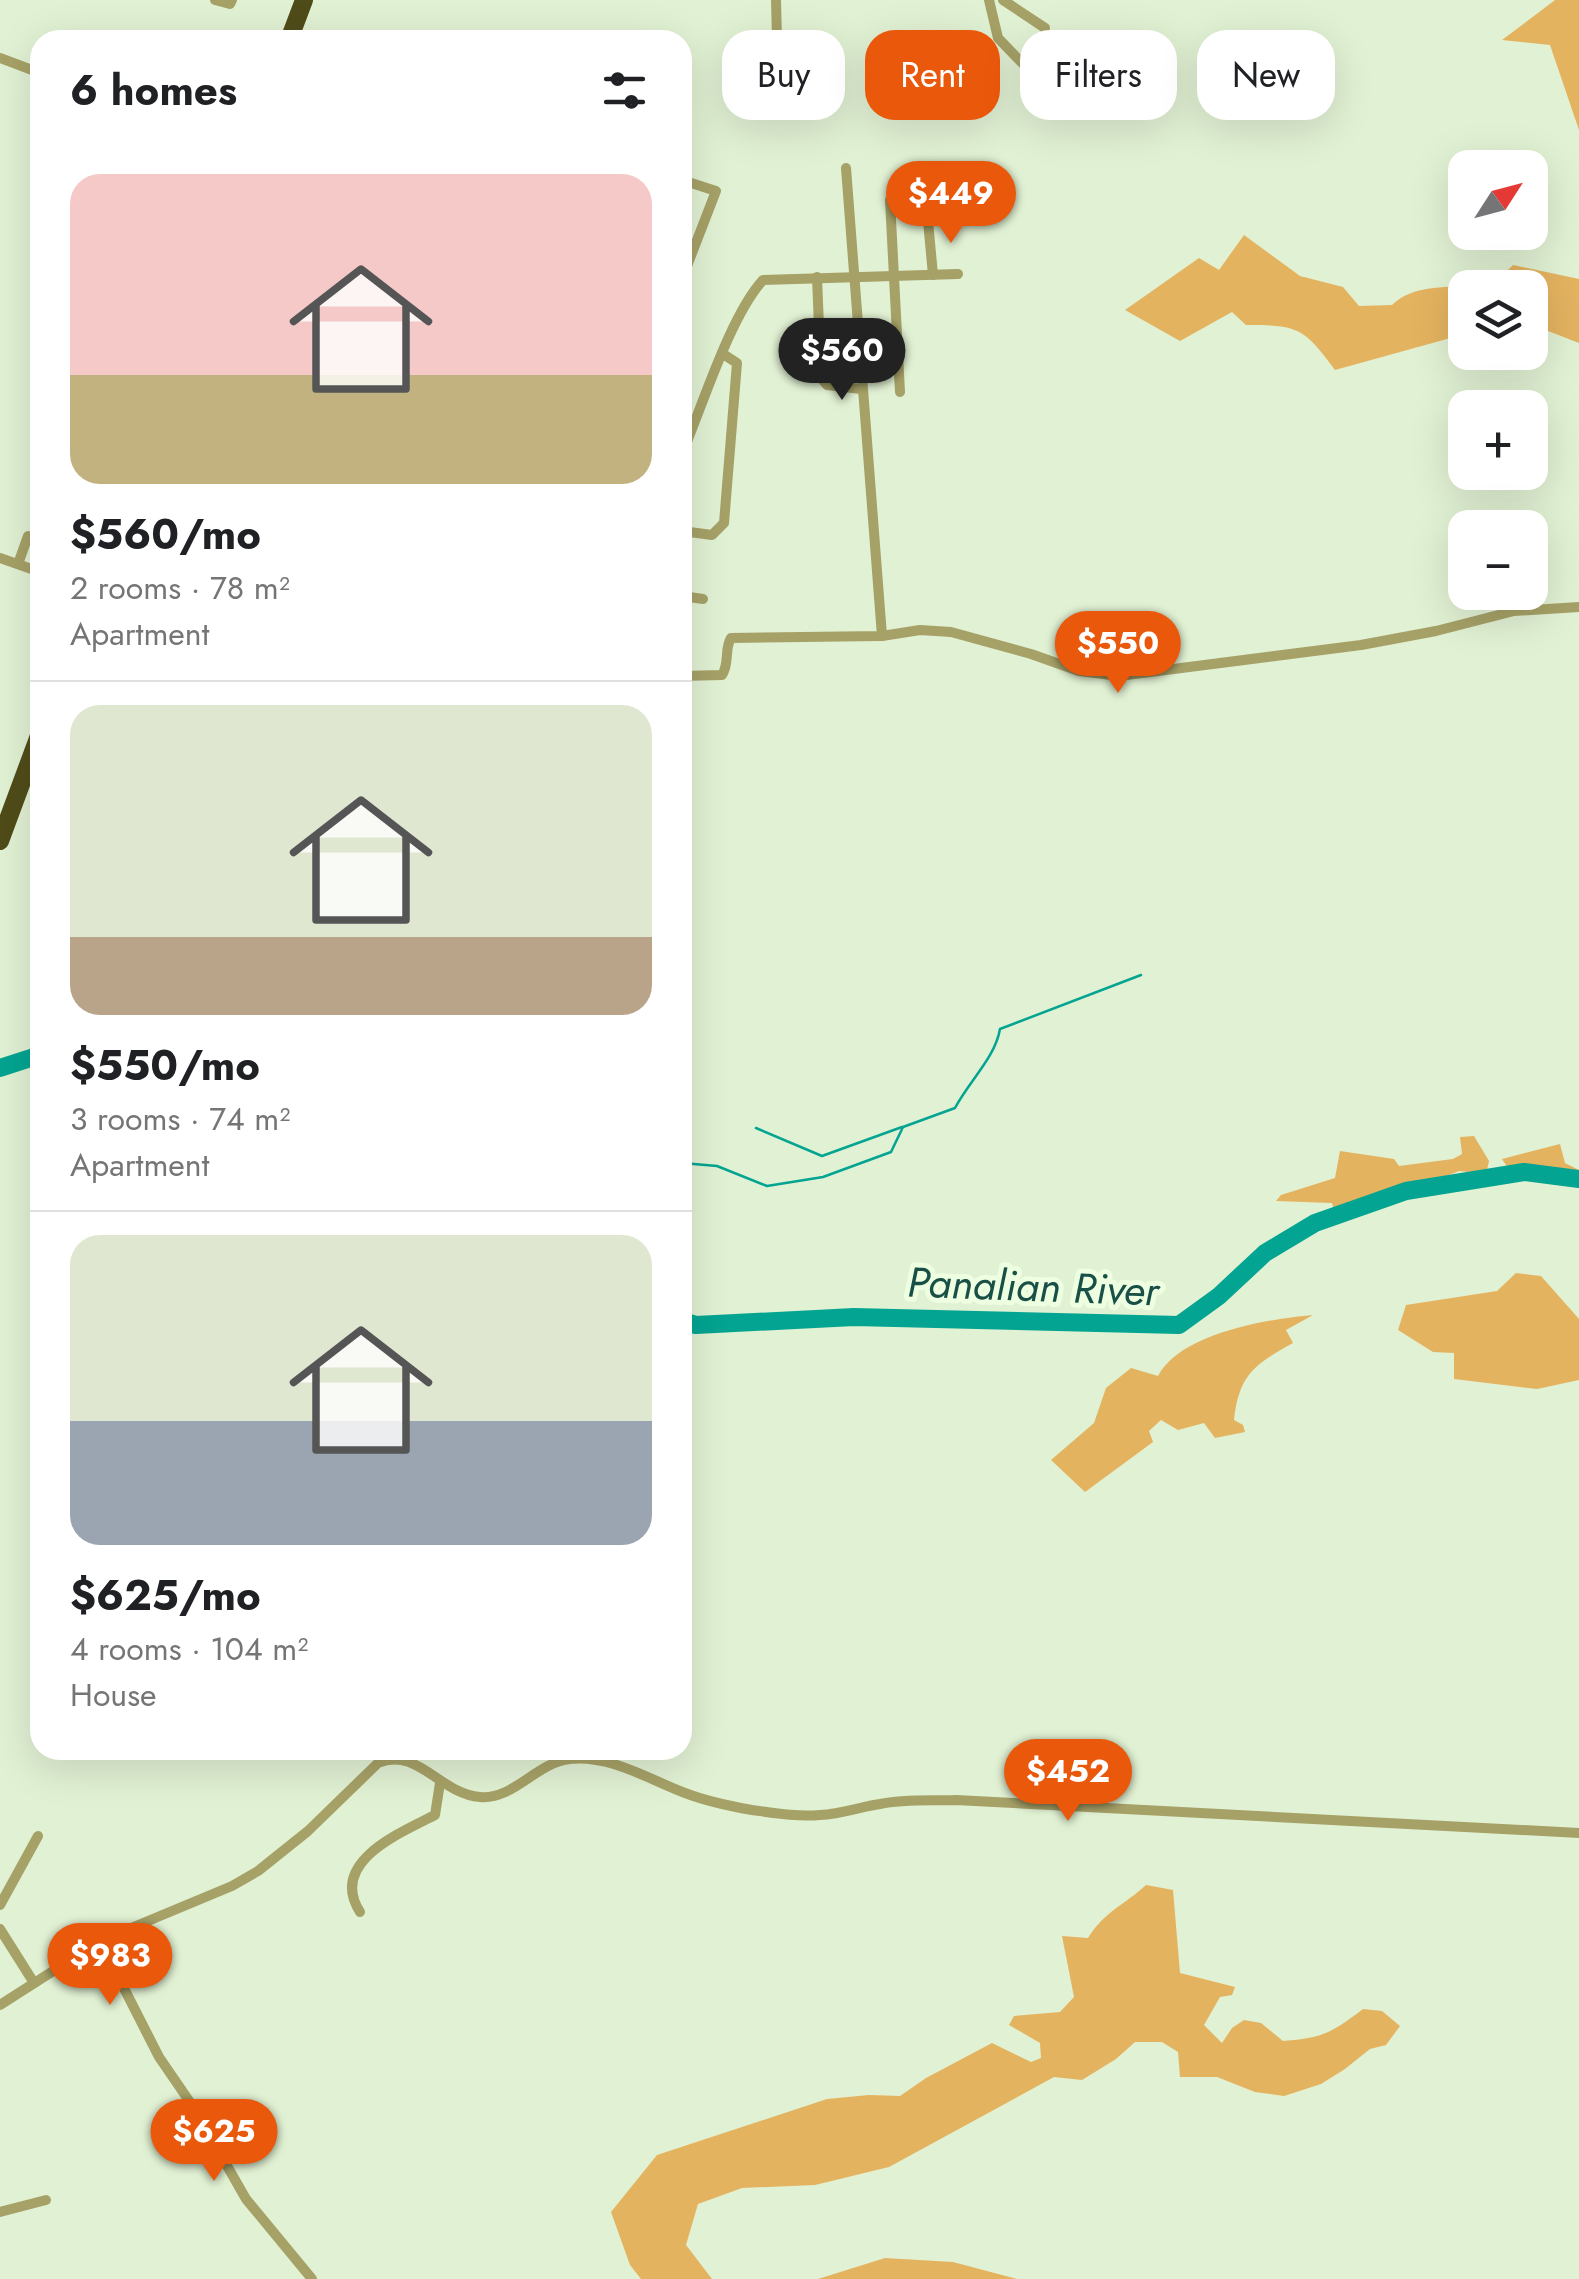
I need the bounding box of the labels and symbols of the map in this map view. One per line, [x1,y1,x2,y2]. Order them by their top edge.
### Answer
north arrow [1448,150,1548,250]
pin: $449 [892,161,1010,246]
pin: $560 [783,318,901,403]
pin: $550 [1059,611,1177,696]
water label: Panalian River [906,1252,1162,1321]
pin: $452 [1009,1739,1127,1824]
pin: $983 [51,1923,169,2008]
pin: $625 [155,2099,273,2184]

